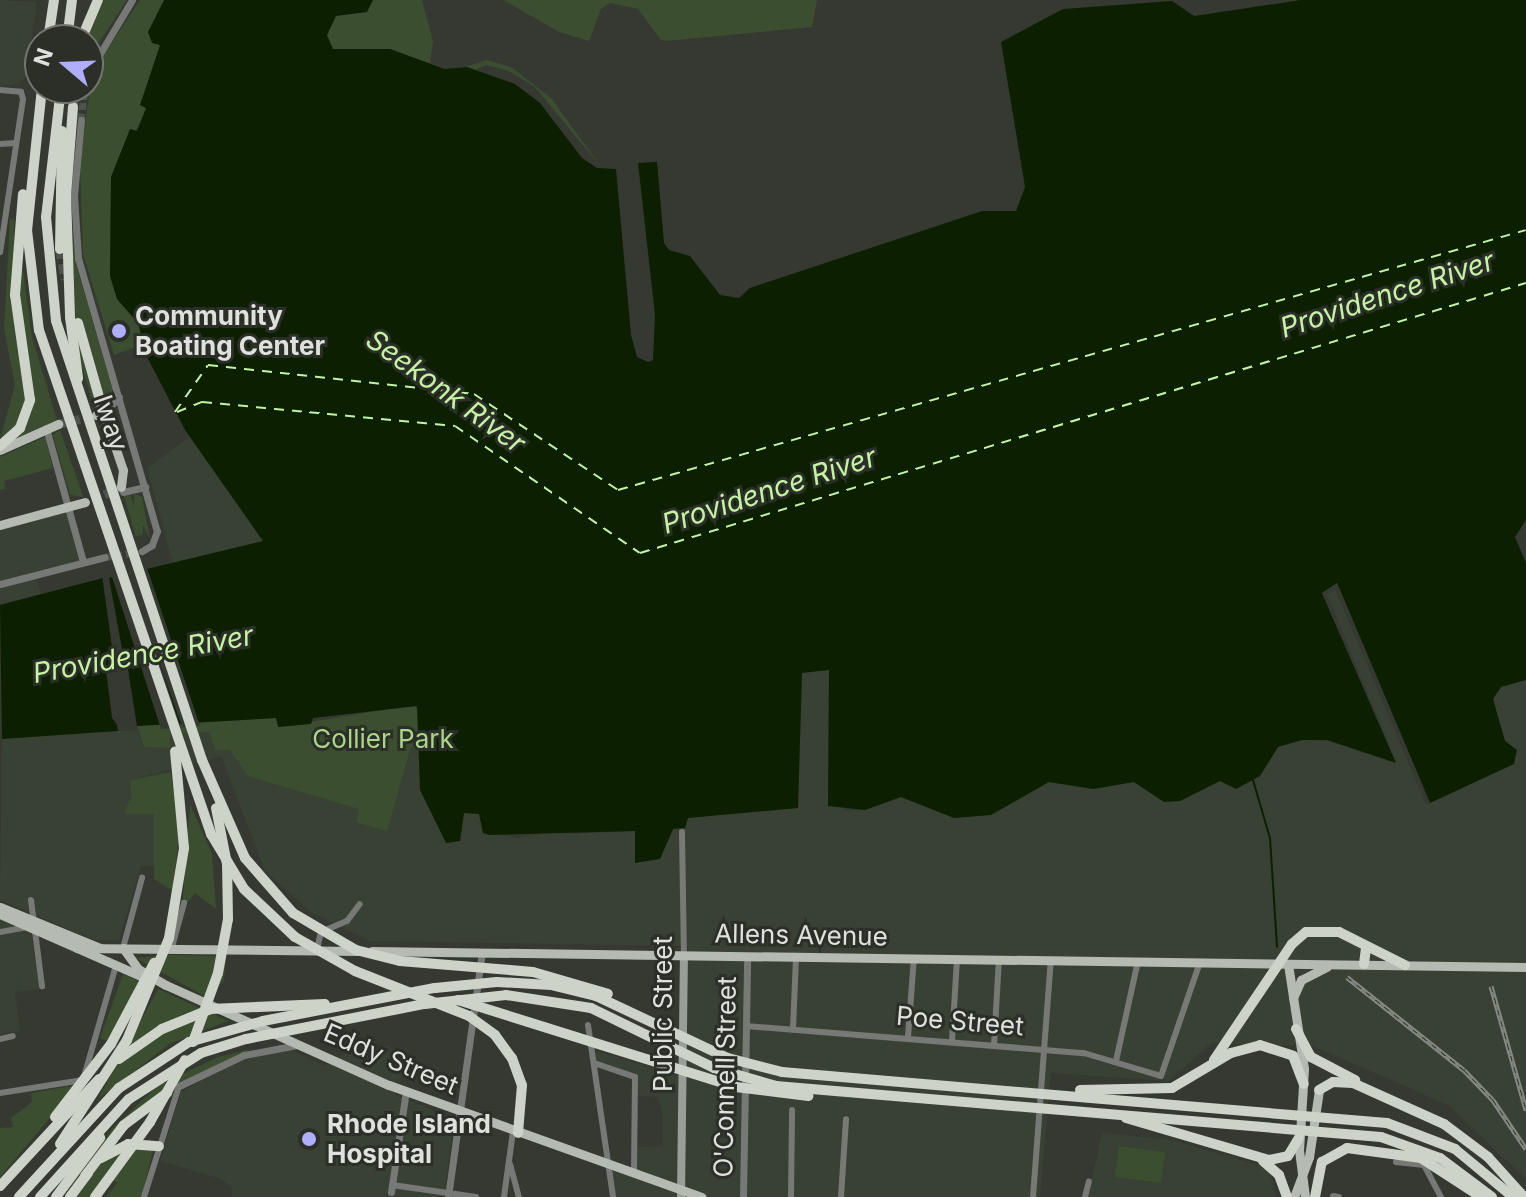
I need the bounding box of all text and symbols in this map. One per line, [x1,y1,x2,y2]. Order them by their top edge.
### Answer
north arrow [24,24,104,104]
text: N [28,45,58,69]
water label: Providence River [1276,244,1498,344]
place label: Community Boating Center [135,300,325,362]
marker: Community Boating Center [110,322,128,340]
water label: Seekonk River [360,322,532,460]
street label: Iway [87,391,135,455]
water label: Providence River [658,440,880,540]
water label: Providence River [30,618,256,690]
park label: Collier Park [312,723,454,755]
street label: Allens Avenue [714,918,888,952]
street label: Public Street [647,936,679,1092]
street label: O'Connell Street [708,976,742,1178]
street label: Poe Street [895,1000,1025,1042]
street label: Eddy Street [319,1017,463,1101]
place label: Rhode Island Hospital [327,1108,491,1170]
marker: Rhode Island Hospital [298,1128,320,1150]

